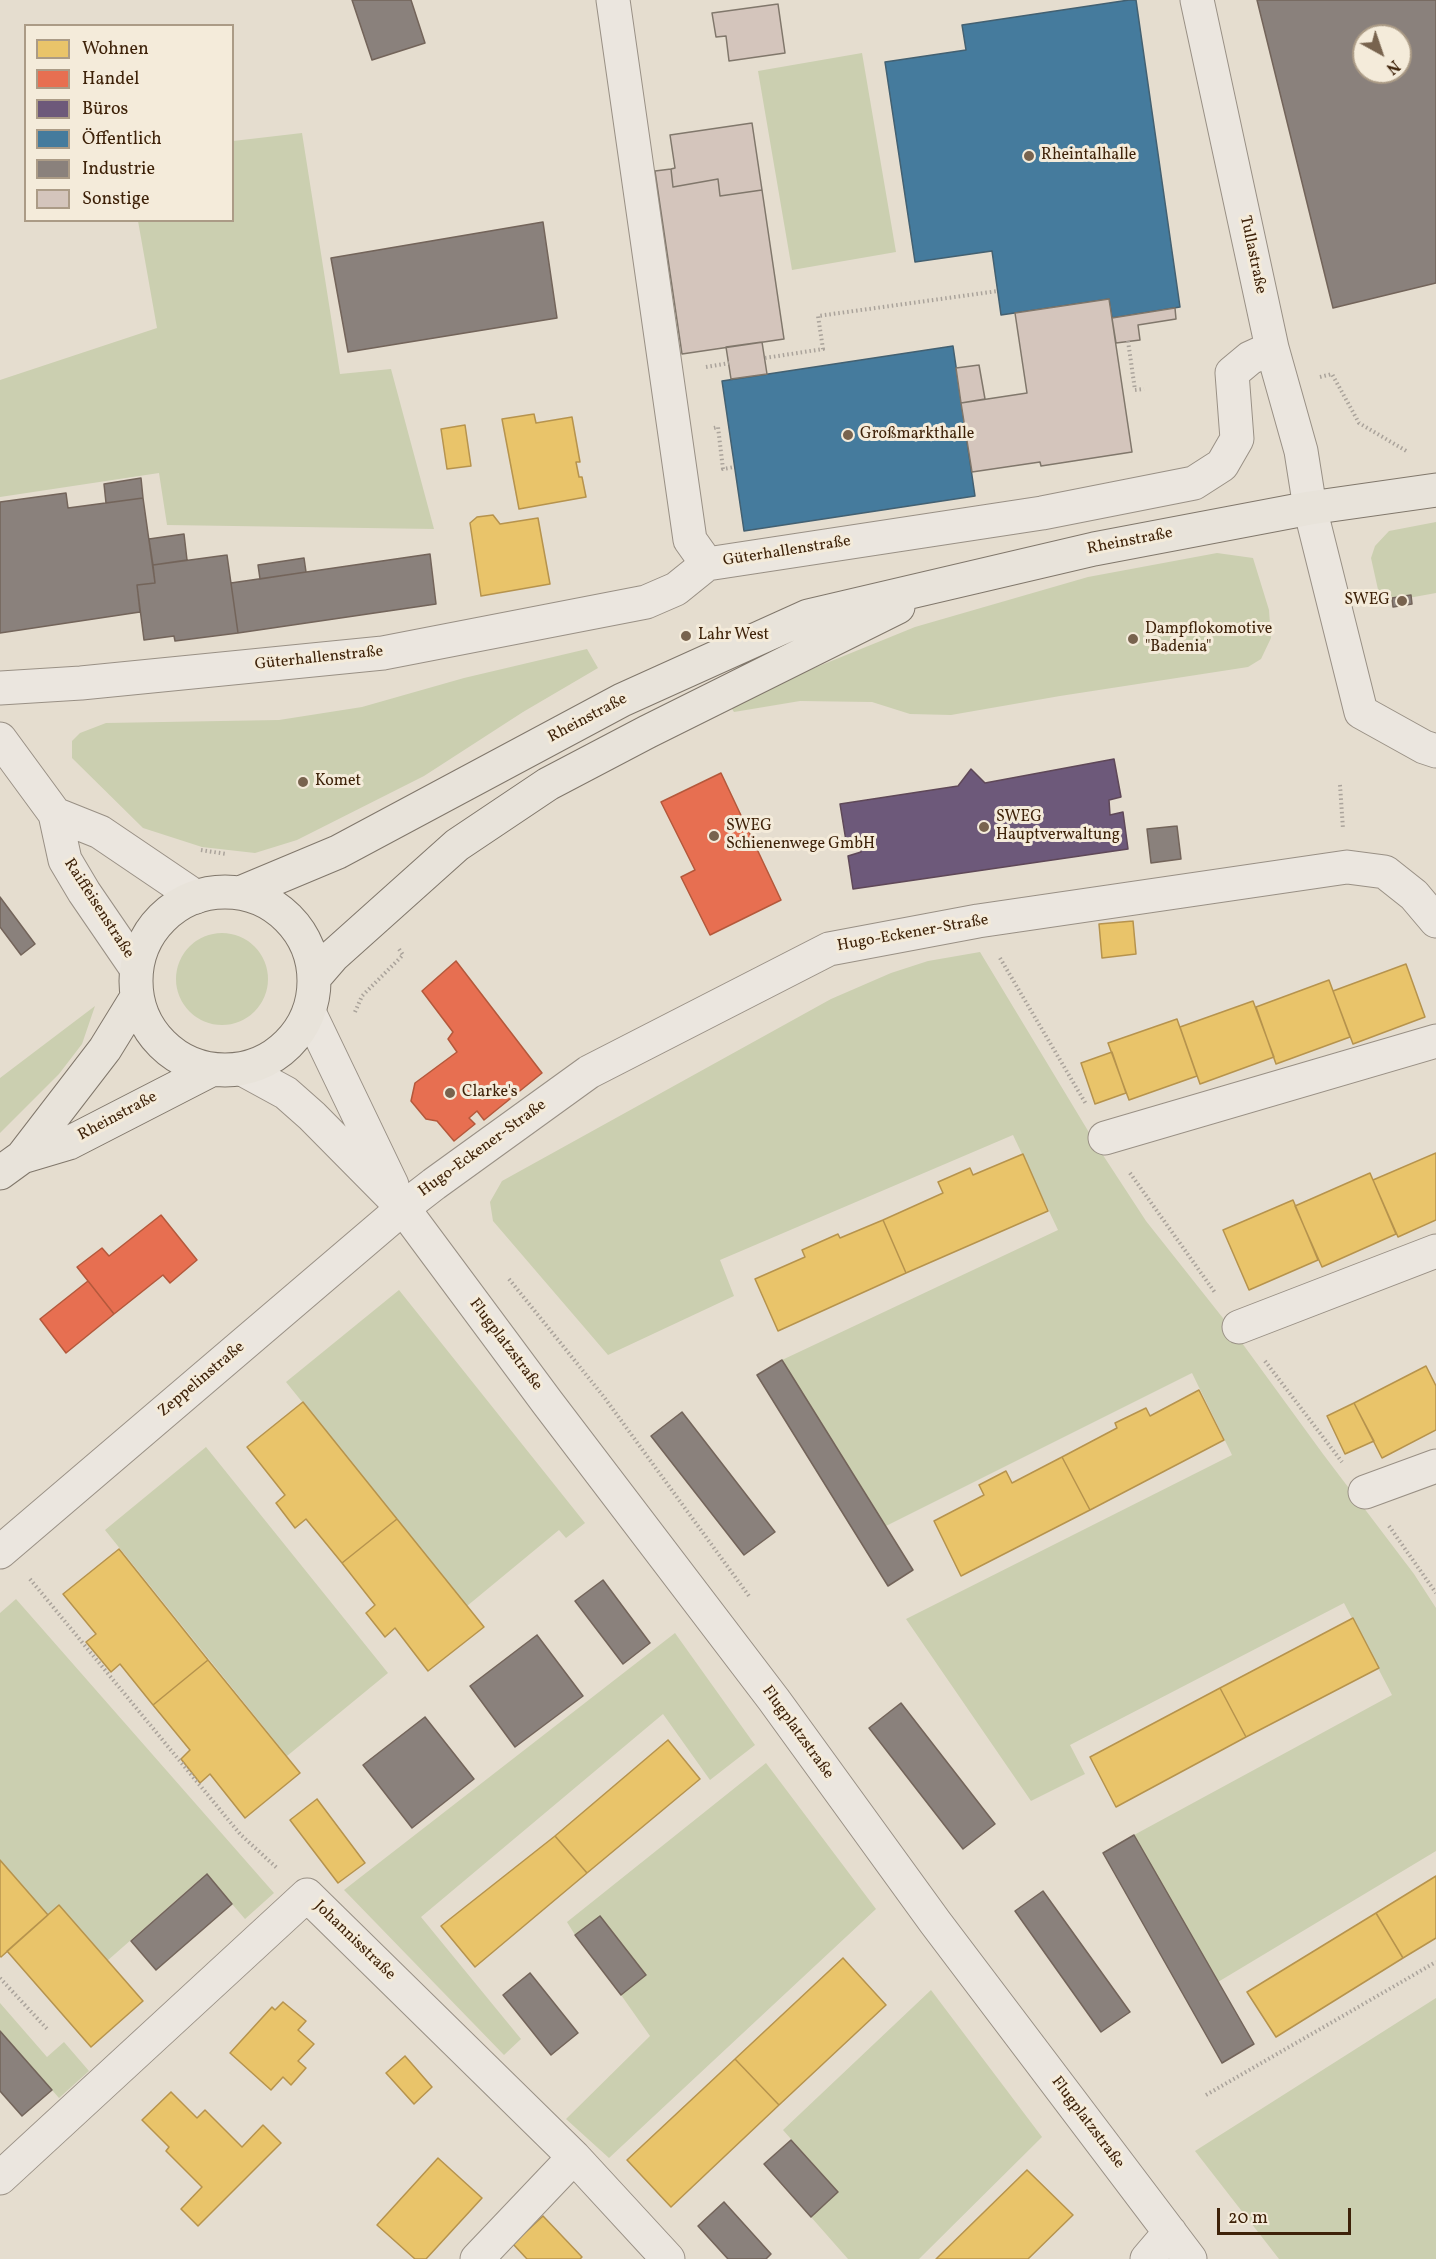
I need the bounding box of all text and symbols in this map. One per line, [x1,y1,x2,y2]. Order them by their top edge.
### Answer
legend [24,24,234,222]
north arrow [1352,24,1412,84]
text: Wohnen [82,37,149,62]
text: N [1381,54,1404,78]
text: Handel [82,67,139,92]
text: Büros [82,97,128,122]
text: Öffentlich [82,127,162,152]
place label: Rheintalhalle [1041,146,1136,166]
marker: Rheintalhalle [1022,149,1036,163]
text: Industrie [82,157,155,182]
text: Sonstige [82,187,149,212]
street label: Tullastraße [1234,214,1270,296]
place label: Großmarkthalle [860,425,974,445]
marker: Großmarkthalle [841,428,855,442]
street label: Rheinstraße [1086,524,1174,560]
street label: Güterhallenstraße [722,532,852,572]
place label: SWEG [1344,591,1390,611]
marker: SWEG [1395,594,1409,608]
place label: Dampflokomotive "Badenia" [1145,620,1272,658]
place label: Lahr West [698,626,769,646]
marker: Lahr West [679,629,693,643]
marker: Dampflokomotive "Badenia" [1126,632,1140,646]
street label: Güterhallenstraße [254,643,384,675]
street label: Rheinstraße [545,690,631,748]
place label: Komet [315,772,361,792]
marker: Komet [296,775,310,789]
place label: SWEG Hauptverwaltung [996,808,1120,846]
place label: SWEG Schienenwege GmbH [726,817,875,855]
marker: SWEG Hauptverwaltung [977,820,991,834]
marker: SWEG Schienenwege GmbH [707,829,721,843]
street label: Raiffeisenstraße [59,856,137,962]
street label: Hugo-Eckener-Straße [836,911,990,957]
place label: Clarke's [462,1083,518,1103]
marker: Clarke's [443,1086,457,1100]
street label: Rheinstraße [75,1088,161,1146]
street label: Hugo-Eckener-Straße [415,1096,551,1202]
street label: Flugplatzstraße [464,1295,546,1395]
street label: Zeppelinstraße [155,1338,249,1422]
street label: Flugplatzstraße [757,1683,837,1783]
street label: Johannisstraße [309,1897,399,1985]
street label: Flugplatzstraße [1046,2073,1128,2173]
scale bar [1220,2196,1354,2234]
text: 20 m [1228,2206,1268,2231]

